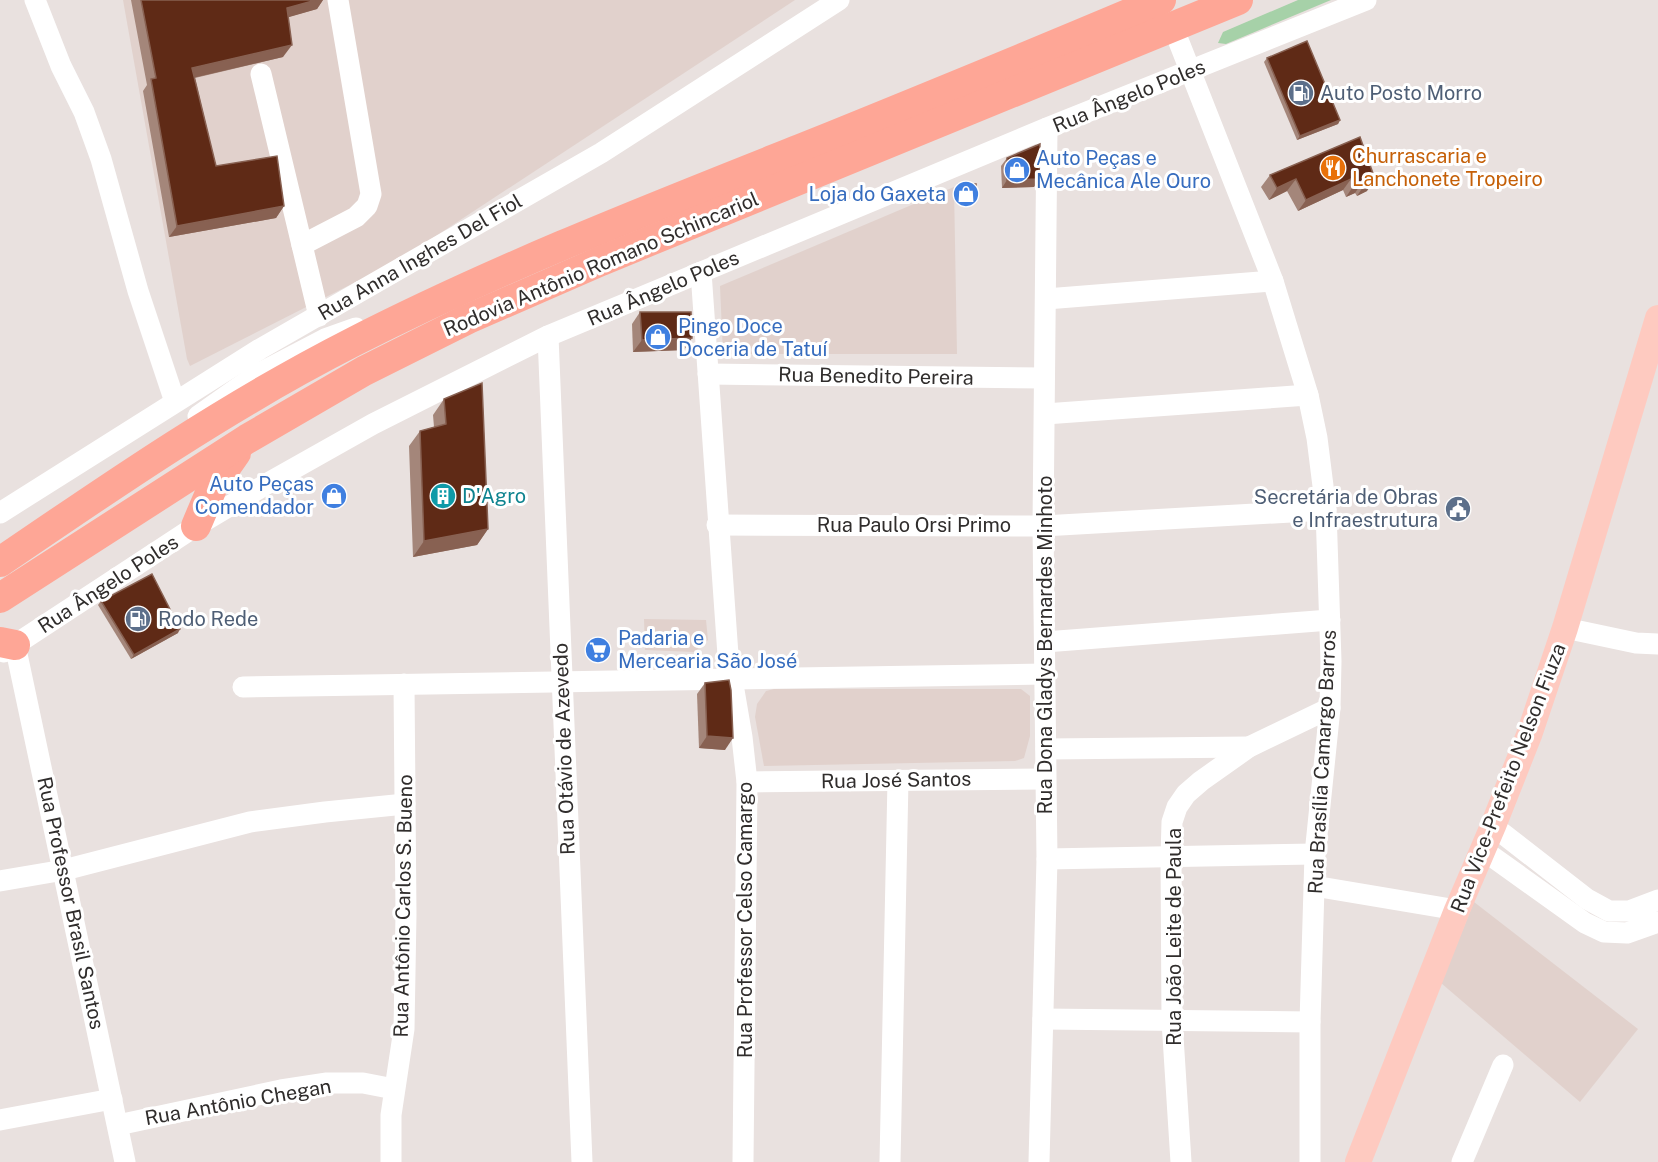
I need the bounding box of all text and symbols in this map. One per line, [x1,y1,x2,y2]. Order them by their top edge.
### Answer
street label: Rua Ângelo Poles [1049,54,1209,138]
fuel station icon: Auto Posto Morro [1286,78,1316,108]
place label: Auto Posto Morro [1320,81,1482,105]
place label: Churrascaria e Lanchonete Tropeiro [1352,144,1543,191]
place label: Auto Peças e Mecânica Ale Ouro [1036,146,1211,193]
restaurant icon: Churrascaria e Lanchonete Tropeiro [1318,153,1348,183]
shop icon: Auto Peças e Mecânica Ale Ouro [1002,155,1032,185]
shop icon: Loja do Gaxeta [951,179,981,209]
place label: Loja do Gaxeta [809,182,946,206]
street label: Rodovia Antônio Romano Schincariol [440,187,762,341]
street label: Rua Anna Inghes Del Fiol [314,189,526,325]
street label: Rua Ângelo Poles [584,245,742,331]
place label: Pingo Doce Doceria de Tatuí [678,314,828,361]
shop icon: Pingo Doce Doceria de Tatuí [643,322,673,352]
street label: Rua Benedito Pereira [778,362,974,390]
place label: Auto Peças Comendador [195,472,314,519]
street label: Rua Dona Gladys Bernardes Minhoto [1033,475,1057,815]
shop icon: Auto Peças Comendador [319,481,349,511]
building icon: D'Agro [428,481,458,511]
place label: D'Agro [462,484,526,508]
place label: Secretária de Obras e Infraestrutura [1254,485,1438,532]
public building icon: Secretária de Obras e Infraestrutura [1443,494,1473,524]
street label: Rua Paulo Orsi Primo [817,513,1011,537]
street label: Rua Ângelo Poles [33,530,183,638]
fuel station icon: Rodo Rede [123,604,153,634]
place label: Rodo Rede [158,607,258,631]
place label: Padaria e Mercearia São José [618,626,797,673]
street label: Rua Brasília Camargo Barros [1303,629,1341,895]
supermarket icon: Padaria e Mercearia São José [583,635,613,665]
street label: Rua Vice-Prefeito Nelson Fiuza [1445,640,1571,916]
street label: Rua Otávio de Azevedo [548,643,580,855]
street label: Rua José Santos [821,767,971,793]
street label: Rua Professor Brasil Santos [32,774,110,1032]
street label: Rua Antônio Carlos S. Bueno [389,774,417,1038]
street label: Rua Professor Celso Camargo [733,782,757,1058]
street label: Rua João Leite de Paula [1162,828,1186,1046]
street label: Rua Antônio Chegan [143,1074,333,1130]

